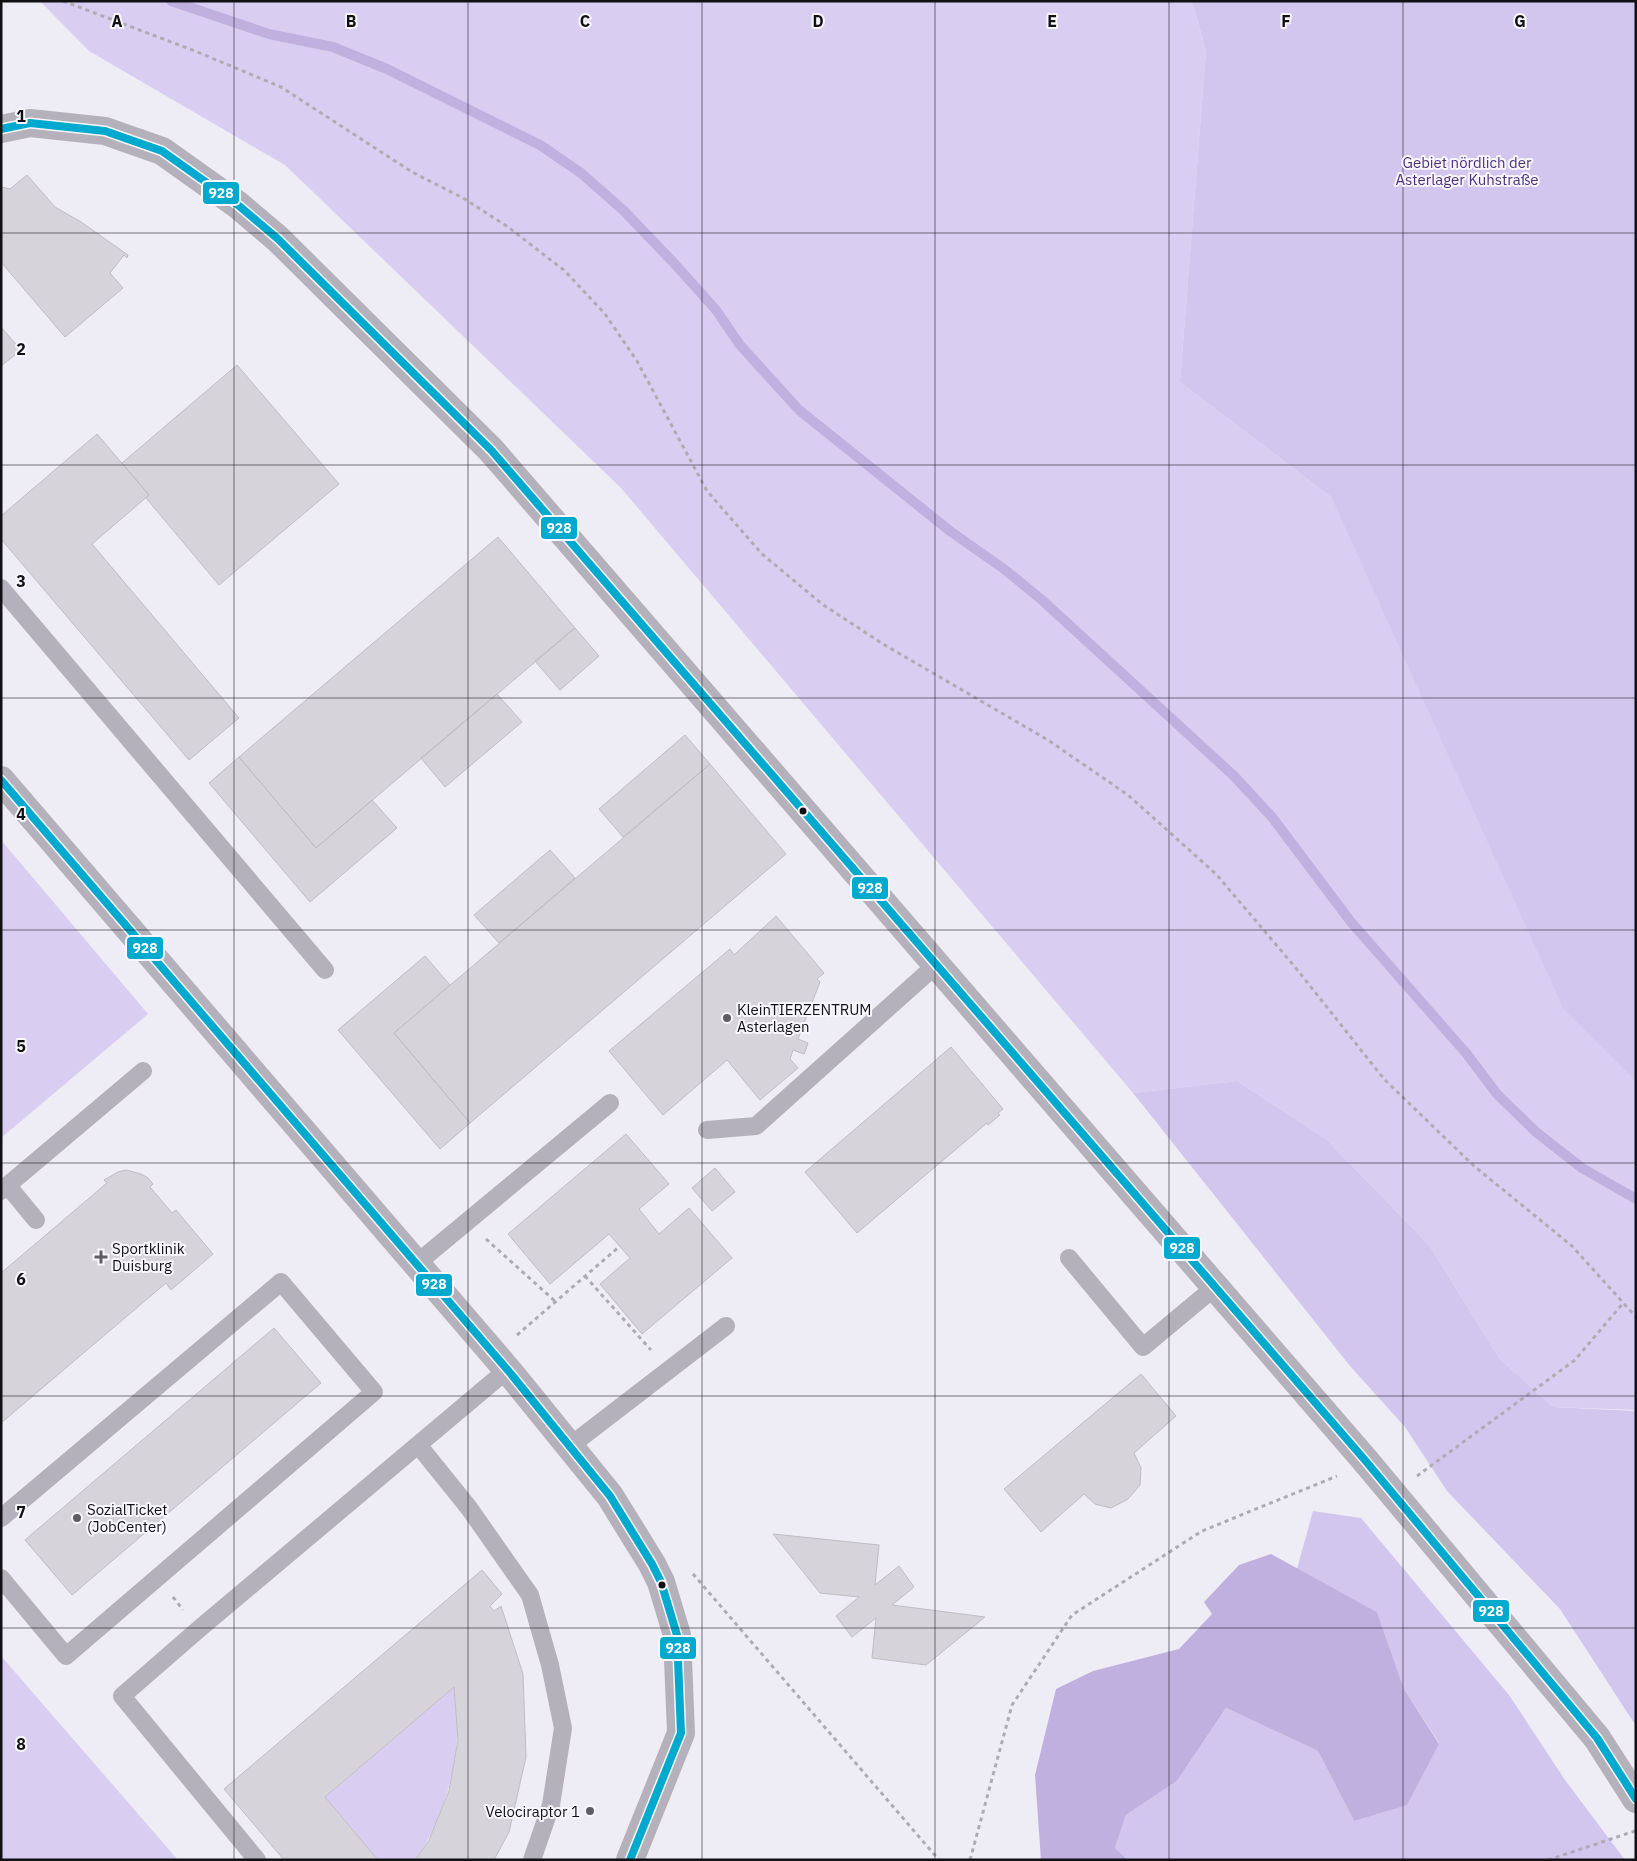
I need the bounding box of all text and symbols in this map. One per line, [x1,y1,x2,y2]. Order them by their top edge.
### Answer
text: A [112,11,123,31]
text: B [346,11,357,31]
text: C [580,11,590,31]
text: D [812,11,824,31]
text: E [1047,11,1057,31]
text: F [1281,11,1291,31]
text: G [1514,11,1526,31]
text: 1 [16,106,26,126]
park label: Gebiet nördlich der Asterlager Kuhstraße [1395,153,1539,189]
line badge: 928 [202,181,240,205]
text: 928 [208,184,234,202]
text: 2 [16,339,26,359]
line badge: 928 [540,516,578,540]
text: 928 [546,519,572,537]
text: 3 [16,571,26,591]
text: 4 [16,804,26,824]
unlabelled marker [798,806,808,816]
line badge: 928 [851,876,889,900]
text: 928 [857,879,883,897]
line badge: 928 [126,936,164,960]
text: 928 [132,939,158,957]
place label: KleinTIERZENTRUM Asterlagen [737,1000,872,1036]
marker: KleinTIERZENTRUM Asterlagen [721,1012,733,1024]
text: 5 [16,1036,26,1056]
line badge: 928 [1163,1236,1201,1260]
place label: Sportklinik Duisburg [112,1239,185,1275]
text: 928 [1169,1239,1195,1257]
marker: Sportklinik Duisburg [94,1250,108,1264]
text: 6 [16,1269,26,1289]
line badge: 928 [415,1273,453,1297]
text: 928 [421,1275,447,1293]
place label: SozialTicket (JobCenter) [87,1500,168,1536]
text: 7 [16,1502,26,1522]
marker: SozialTicket (JobCenter) [71,1512,83,1524]
unlabelled marker [657,1580,667,1590]
line badge: 928 [1472,1599,1510,1623]
text: 928 [1478,1602,1504,1620]
line badge: 928 [659,1636,697,1660]
text: 928 [665,1639,691,1657]
text: 8 [16,1734,26,1754]
place label: Velociraptor 1 [486,1802,580,1821]
marker: Velociraptor 1 [584,1805,596,1817]

